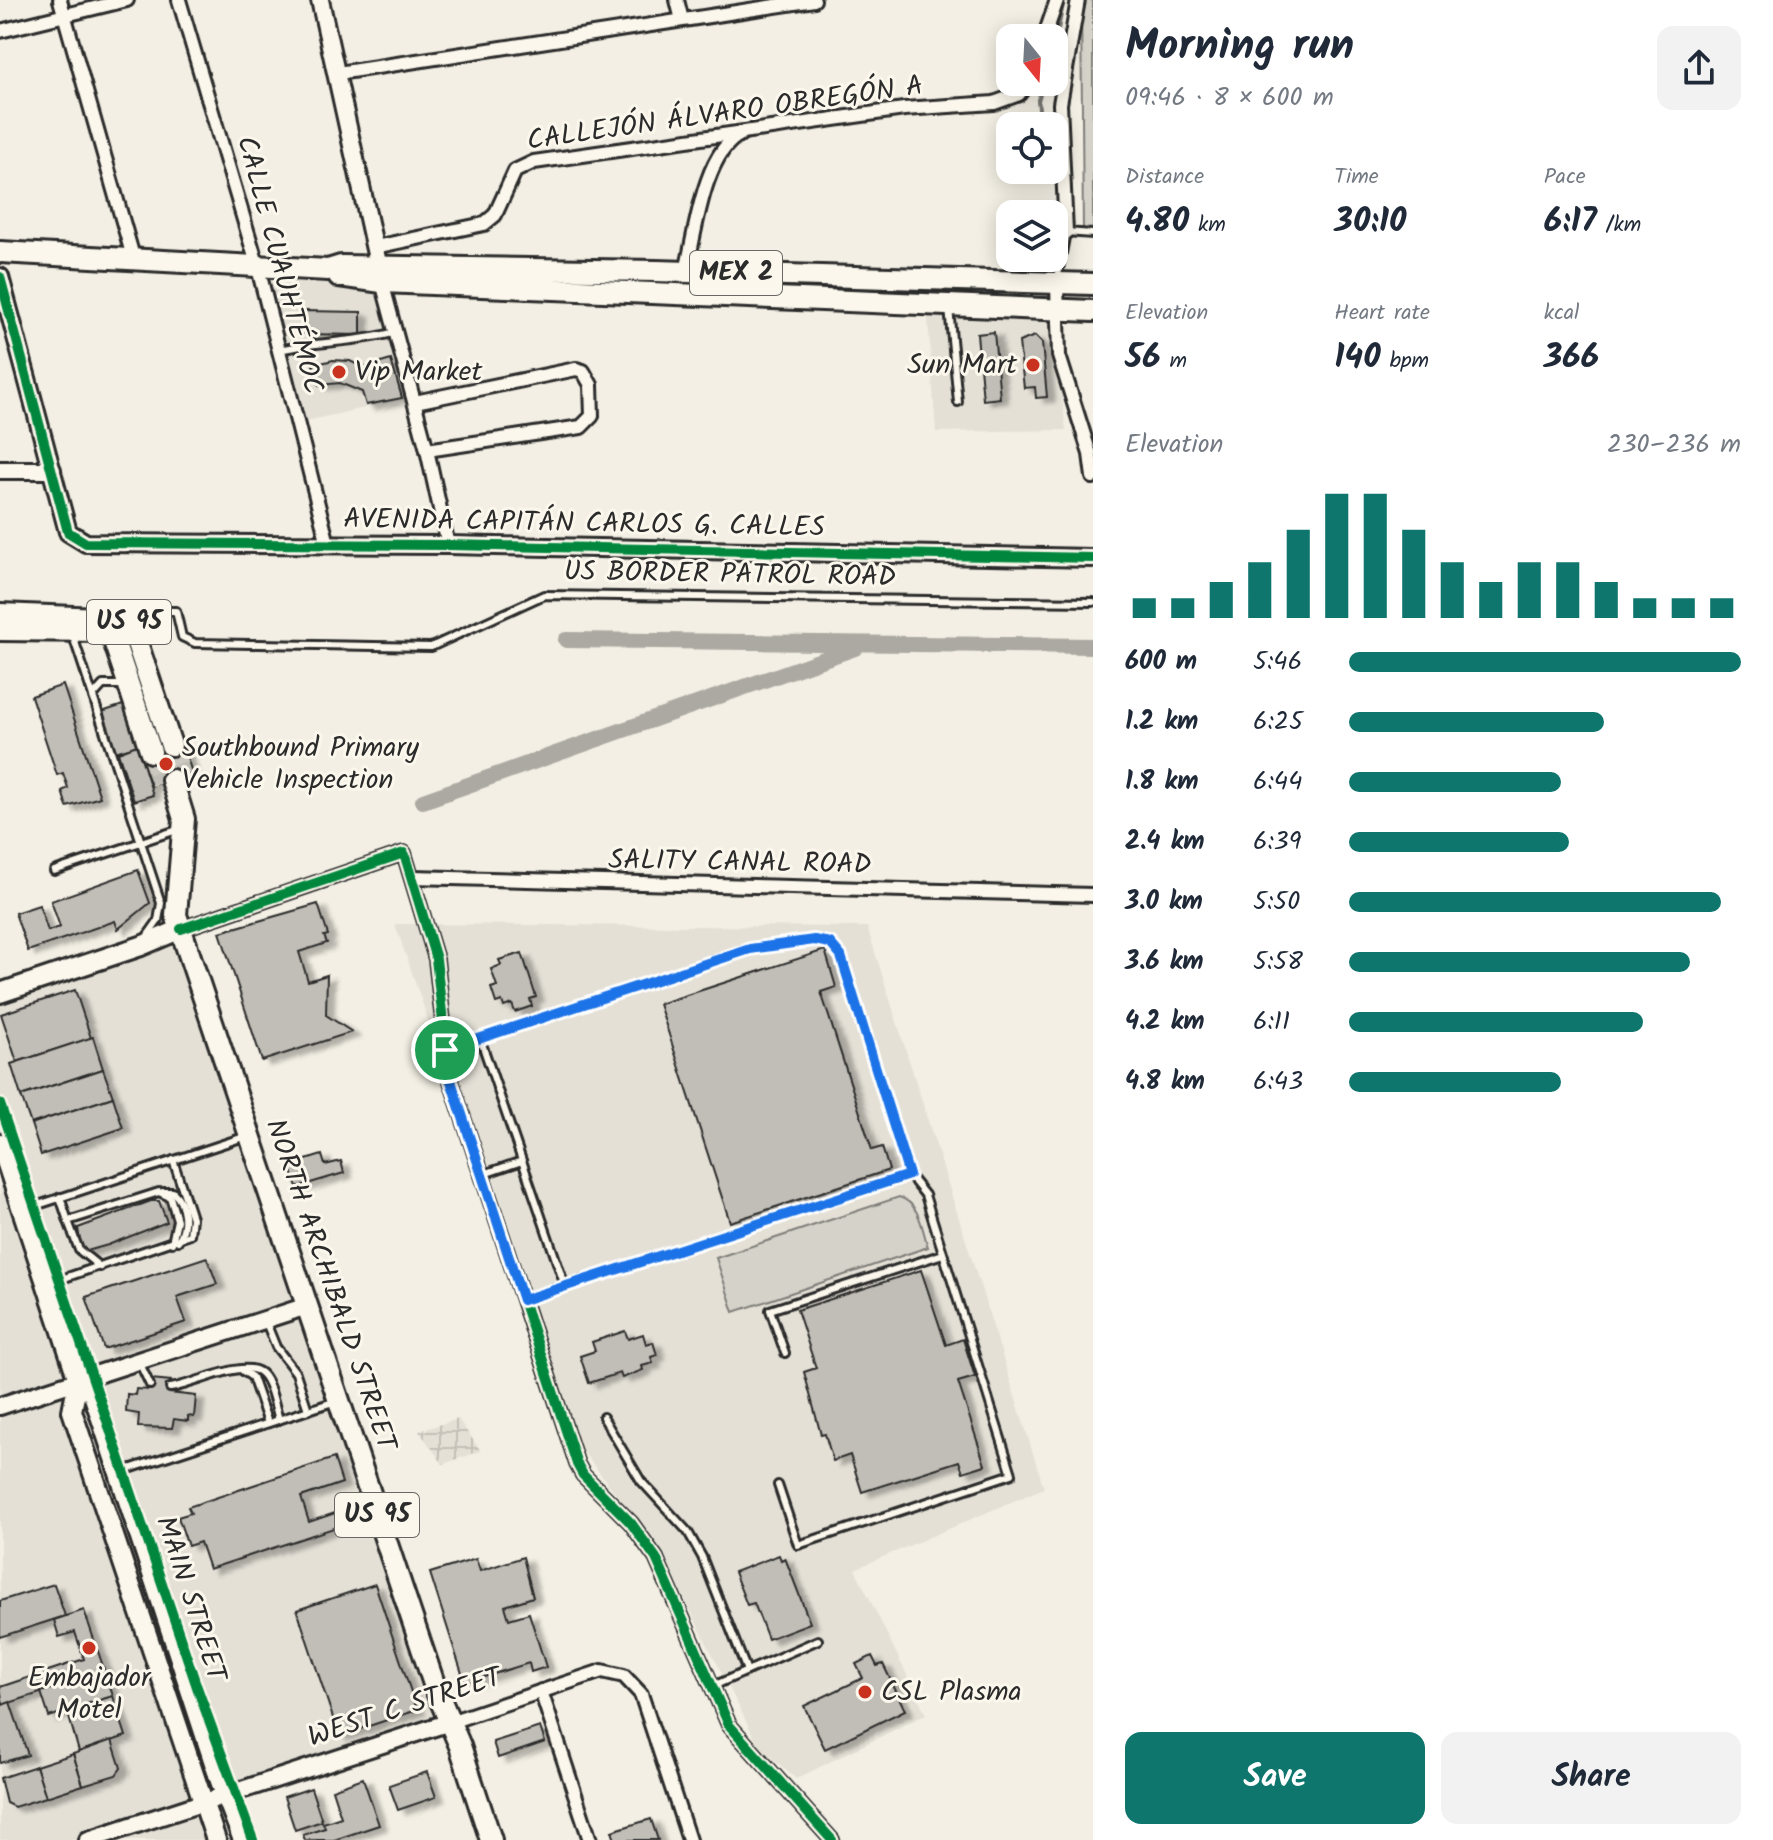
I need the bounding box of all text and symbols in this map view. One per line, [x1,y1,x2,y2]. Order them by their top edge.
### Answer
text: Morning run [1125,12,1354,82]
north arrow [996,24,1068,96]
map controls [996,24,1068,272]
button: share [1657,26,1741,110]
street label: CALLEJÓN ÁLVARO OBREGÓN A [524,64,926,164]
text: 09:46 · 8 × 600 m [1125,77,1334,119]
button: locate [996,112,1068,184]
street label: CALLE CUAUHTÉMOC [223,131,335,399]
text: Distance [1125,160,1204,195]
text: Time [1334,160,1379,195]
text: Pace [1544,160,1586,195]
text: 4.80 [1125,195,1189,249]
text: 30:10 [1334,195,1406,249]
text: 6:17 [1544,195,1597,249]
button: layers [996,200,1068,272]
text: km [1189,208,1226,243]
text: /km [1597,208,1641,243]
road number: MEX 2 [690,251,782,295]
text: Elevation [1125,296,1208,331]
text: Heart rate [1334,296,1430,331]
text: kcal [1544,296,1579,331]
text: 56 [1125,331,1161,385]
text: 140 [1334,331,1381,385]
text: 366 [1544,331,1599,385]
place label: Sun Mart [907,343,1018,388]
text: m [1161,344,1187,379]
text: bpm [1381,344,1429,379]
place label: Vip Market [355,350,483,395]
marker: Sun Mart [1024,356,1042,374]
marker: Vip Market [330,363,348,381]
text: Elevation [1125,424,1223,466]
text: 230–236 m [1607,424,1741,466]
street label: AVENIDA CAPITÁN CARLOS G. CALLES [343,497,825,551]
street label: US BORDER PATROL ROAD [564,550,896,600]
road number: US 95 [87,600,171,644]
text: 600 m [1125,641,1197,683]
text: 5:46 [1253,641,1302,683]
text: 1.2 km [1125,701,1198,743]
text: 6:25 [1253,701,1303,743]
place label: Southbound Primary Vehicle Inspection [182,726,420,803]
marker: Southbound Primary Vehicle Inspection [157,755,175,773]
text: 1.8 km [1125,761,1198,803]
text: 6:44 [1253,761,1303,803]
text: 2.4 km [1125,821,1205,863]
text: 6:39 [1253,821,1301,863]
street label: SALITY CANAL ROAD [608,838,872,888]
text: 3.0 km [1125,881,1203,923]
text: 5:50 [1253,881,1300,923]
text: 3.6 km [1125,941,1204,983]
text: 5:58 [1253,941,1303,983]
text: 4.2 km [1125,1001,1205,1043]
text: 6:11 [1253,1001,1290,1043]
pin [411,1016,479,1084]
icon: arrive [423,1028,467,1072]
text: 4.8 km [1125,1061,1205,1103]
text: 6:43 [1253,1061,1303,1103]
street label: NORTH ARCHIBALD STREET [252,1113,409,1459]
road number: US 95 [335,1493,419,1537]
street label: MAIN STREET [142,1510,239,1690]
marker: Embajador Motel [80,1639,98,1657]
street label: WEST C STREET [302,1655,510,1761]
place label: Embajador Motel [28,1656,152,1733]
place label: CSL Plasma [881,1670,1022,1715]
marker: CSL Plasma [856,1683,874,1701]
button: Save [1125,1732,1425,1824]
button: Share [1441,1732,1741,1824]

